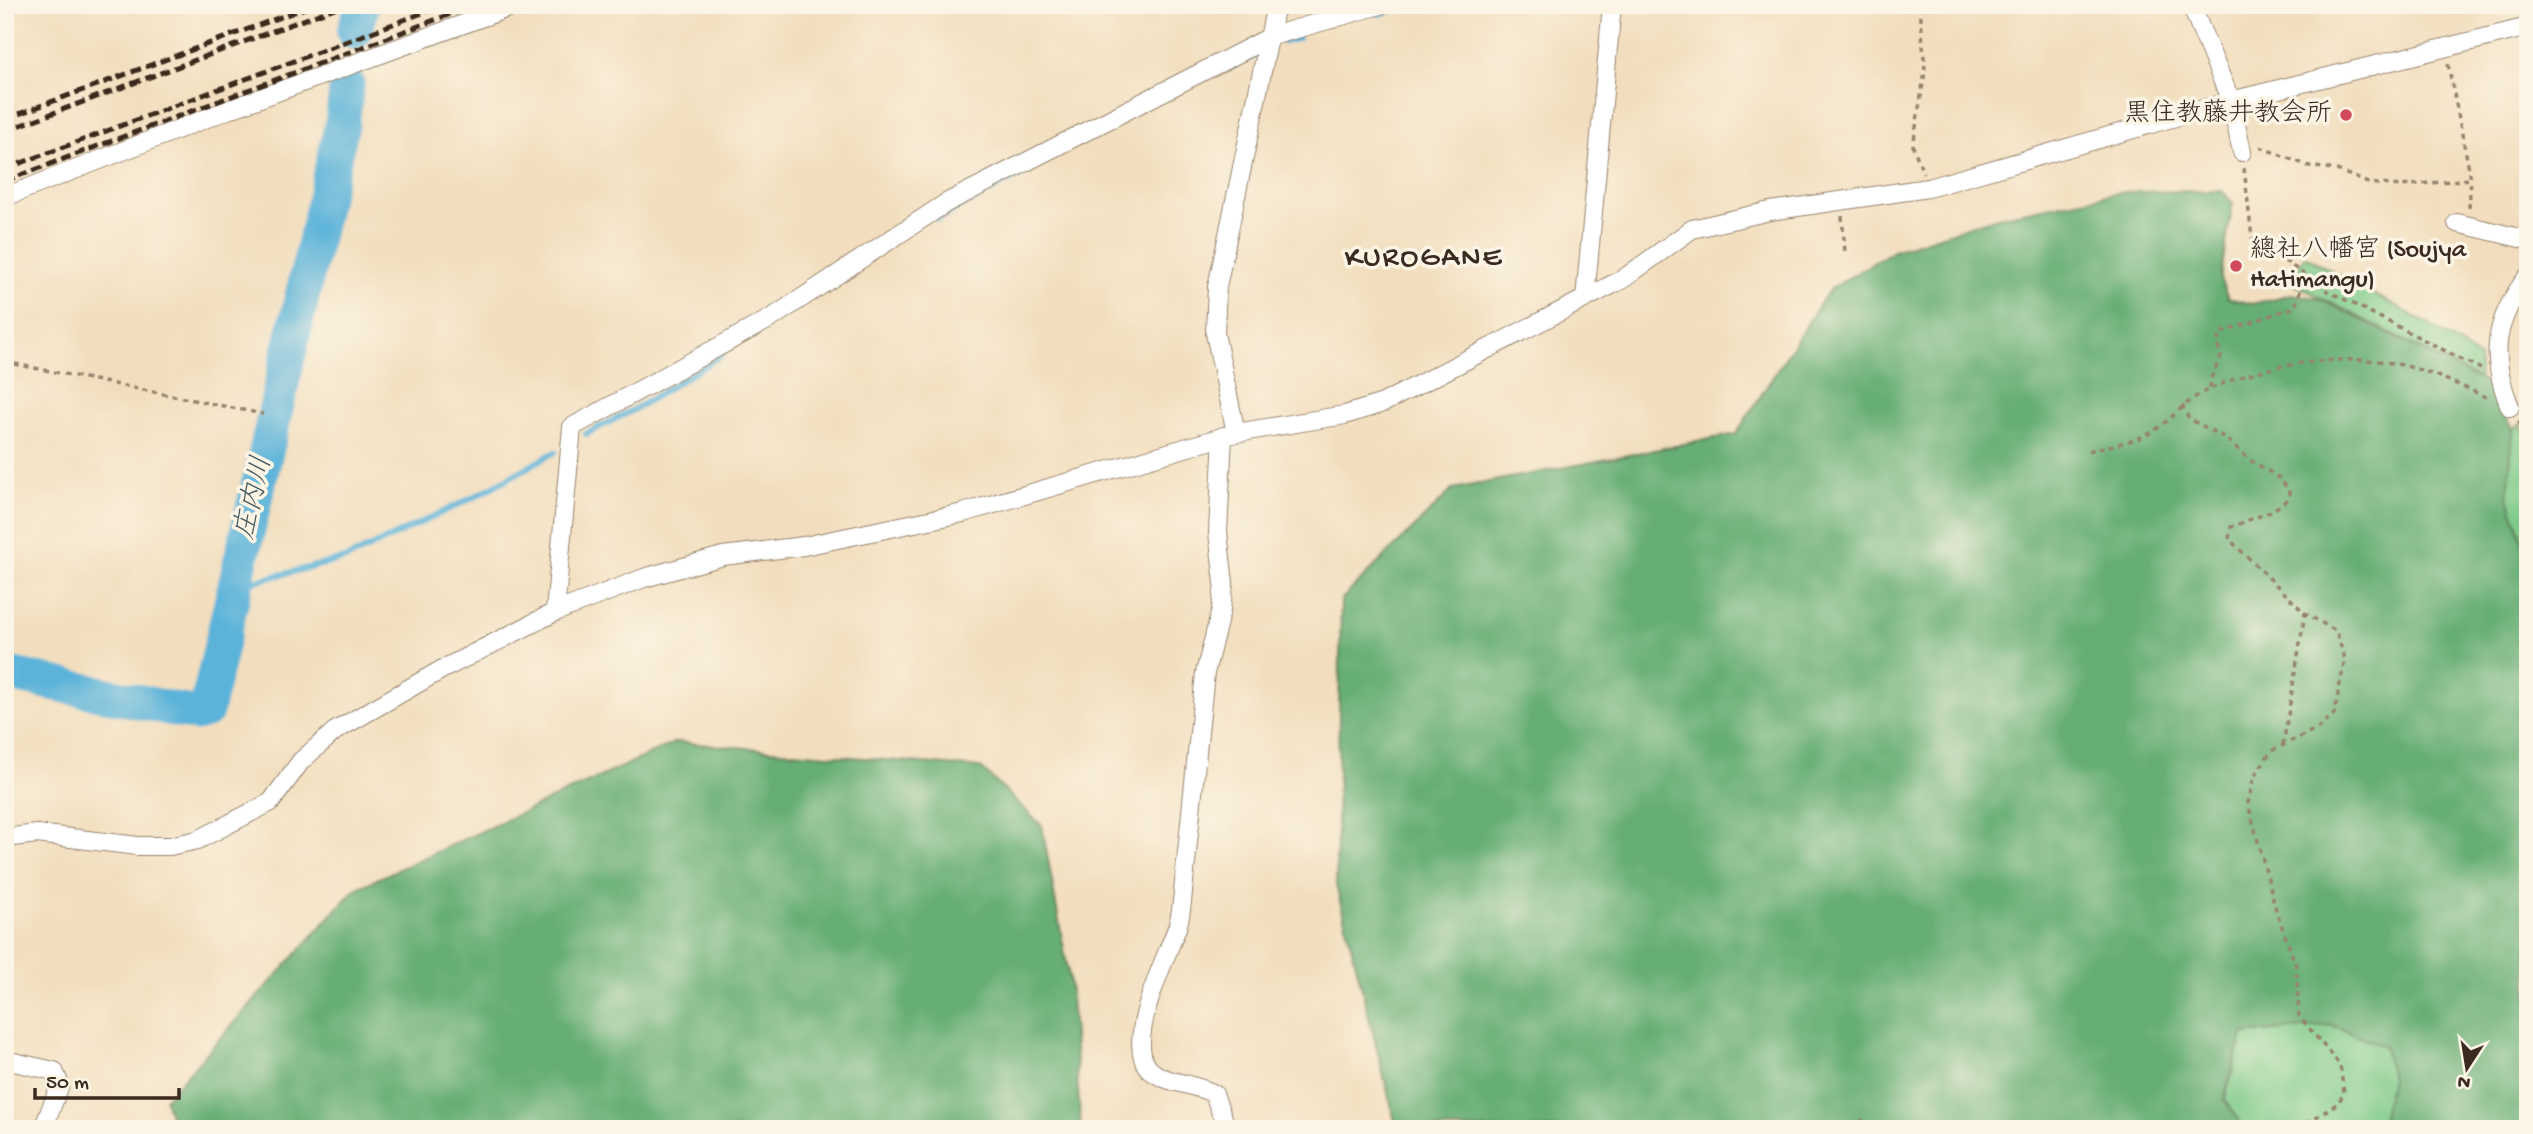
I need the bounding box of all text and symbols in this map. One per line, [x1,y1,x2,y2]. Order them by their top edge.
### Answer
place label: 黒住教藤井教会所 [2124,98,2332,131]
marker: 黒住教藤井教会所 [2338,107,2354,123]
place label: 總社八幡宮 (Soujya Hatimangu) [2250,235,2468,297]
district label: KUROGANE [1345,242,1503,277]
marker: 總社八幡宮 (Soujya Hatimangu) [2228,258,2244,274]
water label: 庄内川 [228,453,281,543]
north arrow [2432,1032,2502,1102]
scale bar [35,1057,178,1101]
text: N [2456,1069,2473,1094]
text: 50 m [46,1072,89,1097]

